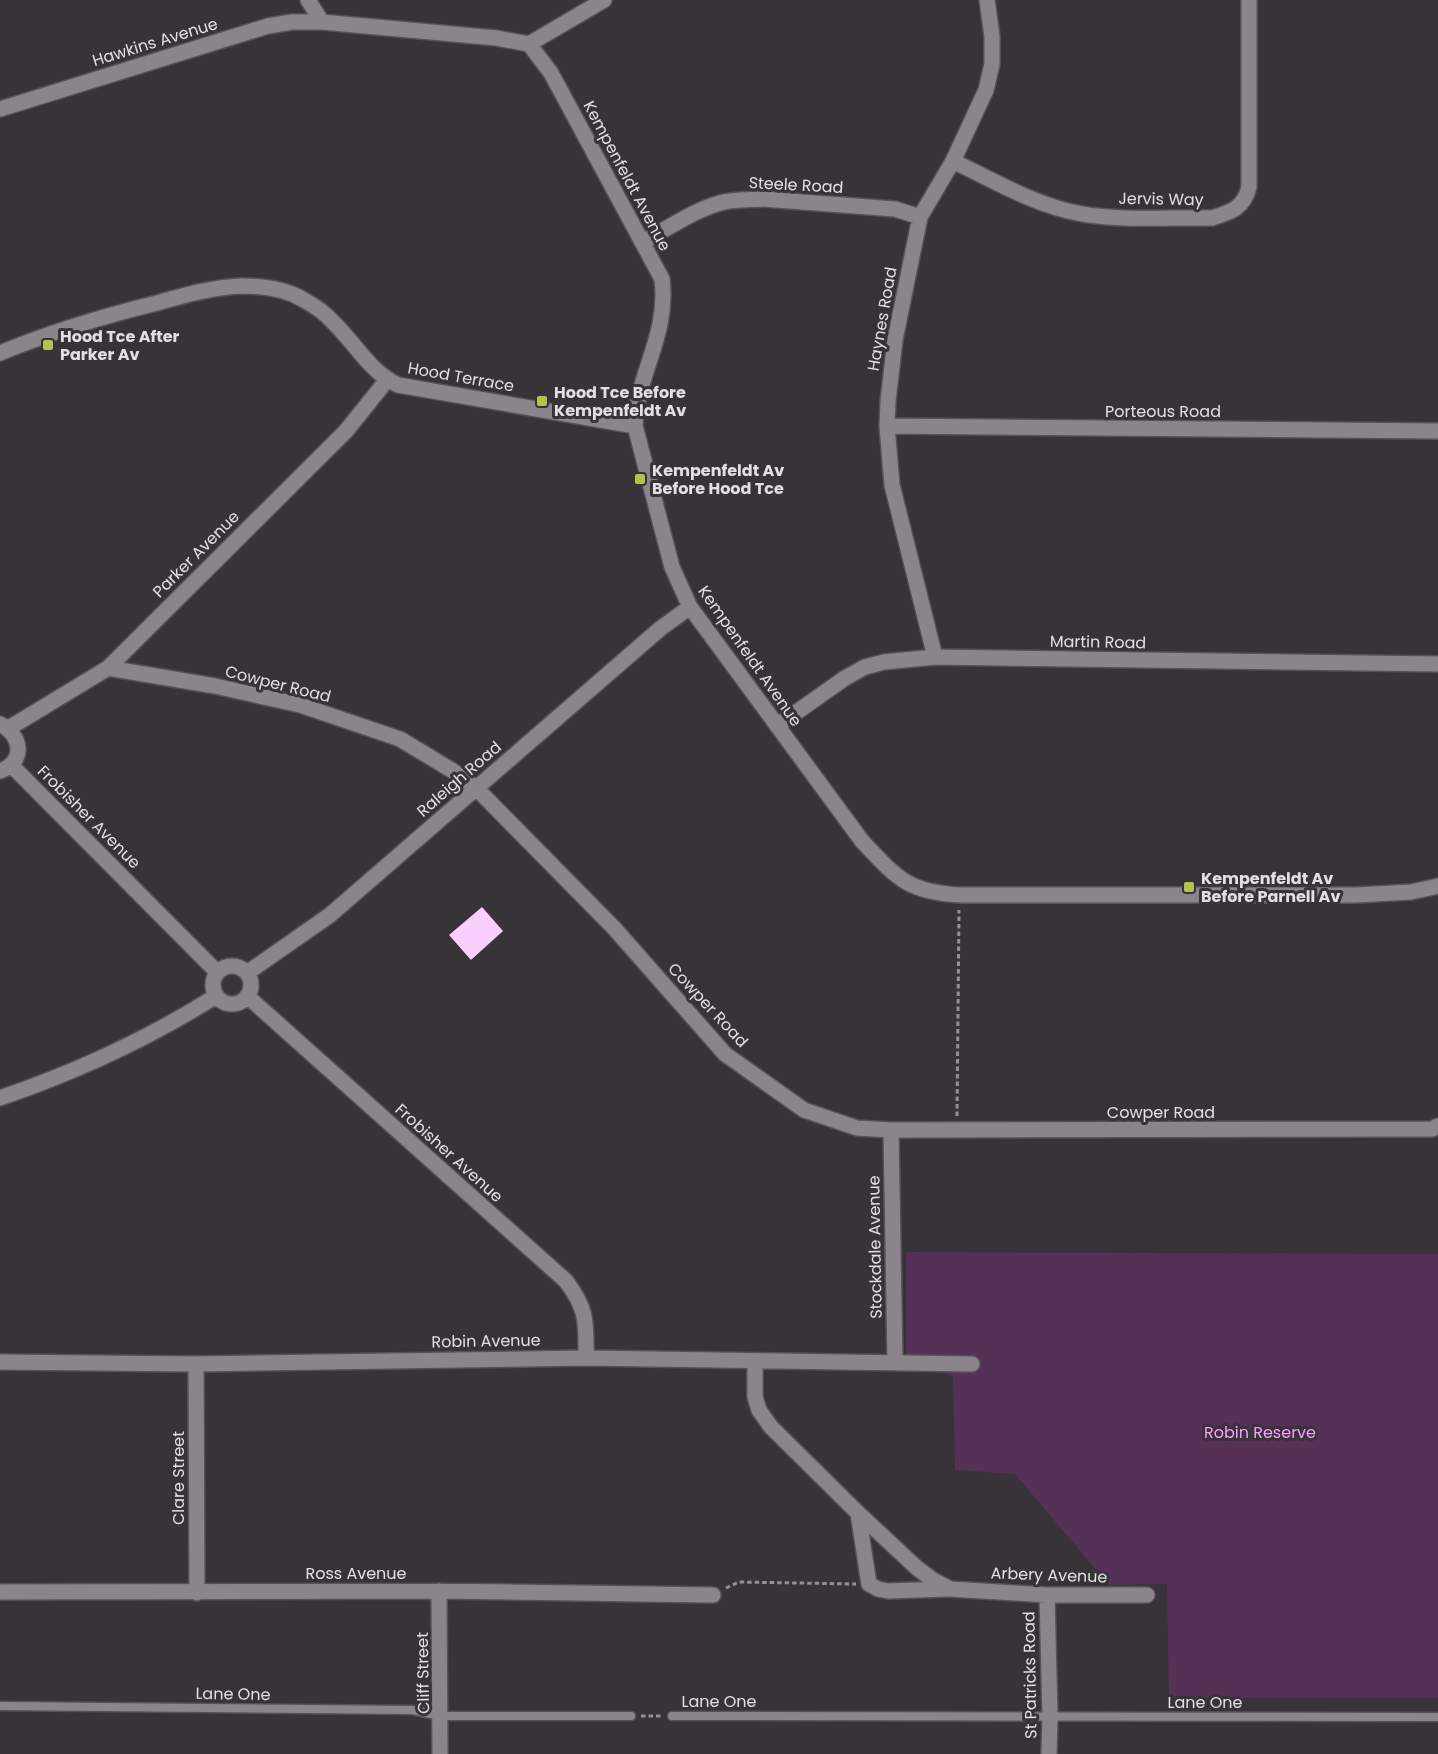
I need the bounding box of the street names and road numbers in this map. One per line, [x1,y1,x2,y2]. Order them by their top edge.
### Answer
street label: Hawkins Avenue [89,12,221,72]
street label: Kempenfeldt Avenue [578,97,676,255]
street label: Steele Road [748,171,844,199]
street label: Jervis Way [1118,187,1204,211]
street label: Haynes Road [862,265,902,373]
street label: Hood Terrace [406,356,516,398]
street label: Porteous Road [1105,400,1221,423]
street label: Parker Avenue [147,505,245,603]
street label: Kempenfeldt Avenue [693,581,807,731]
street label: Martin Road [1050,630,1146,654]
street label: Cowper Road [223,660,333,708]
street label: Raleigh Road [412,736,506,822]
street label: Frobisher Avenue [32,760,146,874]
street label: Cowper Road [663,958,753,1052]
street label: Frobisher Avenue [390,1098,508,1208]
street label: Cowper Road [1107,1101,1215,1124]
street label: Stockdale Avenue [862,1175,888,1319]
street label: Robin Avenue [431,1329,541,1353]
street label: Clare Street [167,1431,190,1525]
street label: Arbery Avenue [990,1561,1108,1589]
street label: Ross Avenue [305,1562,407,1585]
street label: St Patricks Road [1017,1611,1043,1739]
street label: Cliff Street [411,1632,435,1714]
street label: Lane One [195,1682,271,1706]
street label: Lane One [682,1690,757,1713]
street label: Lane One [1168,1691,1243,1714]

